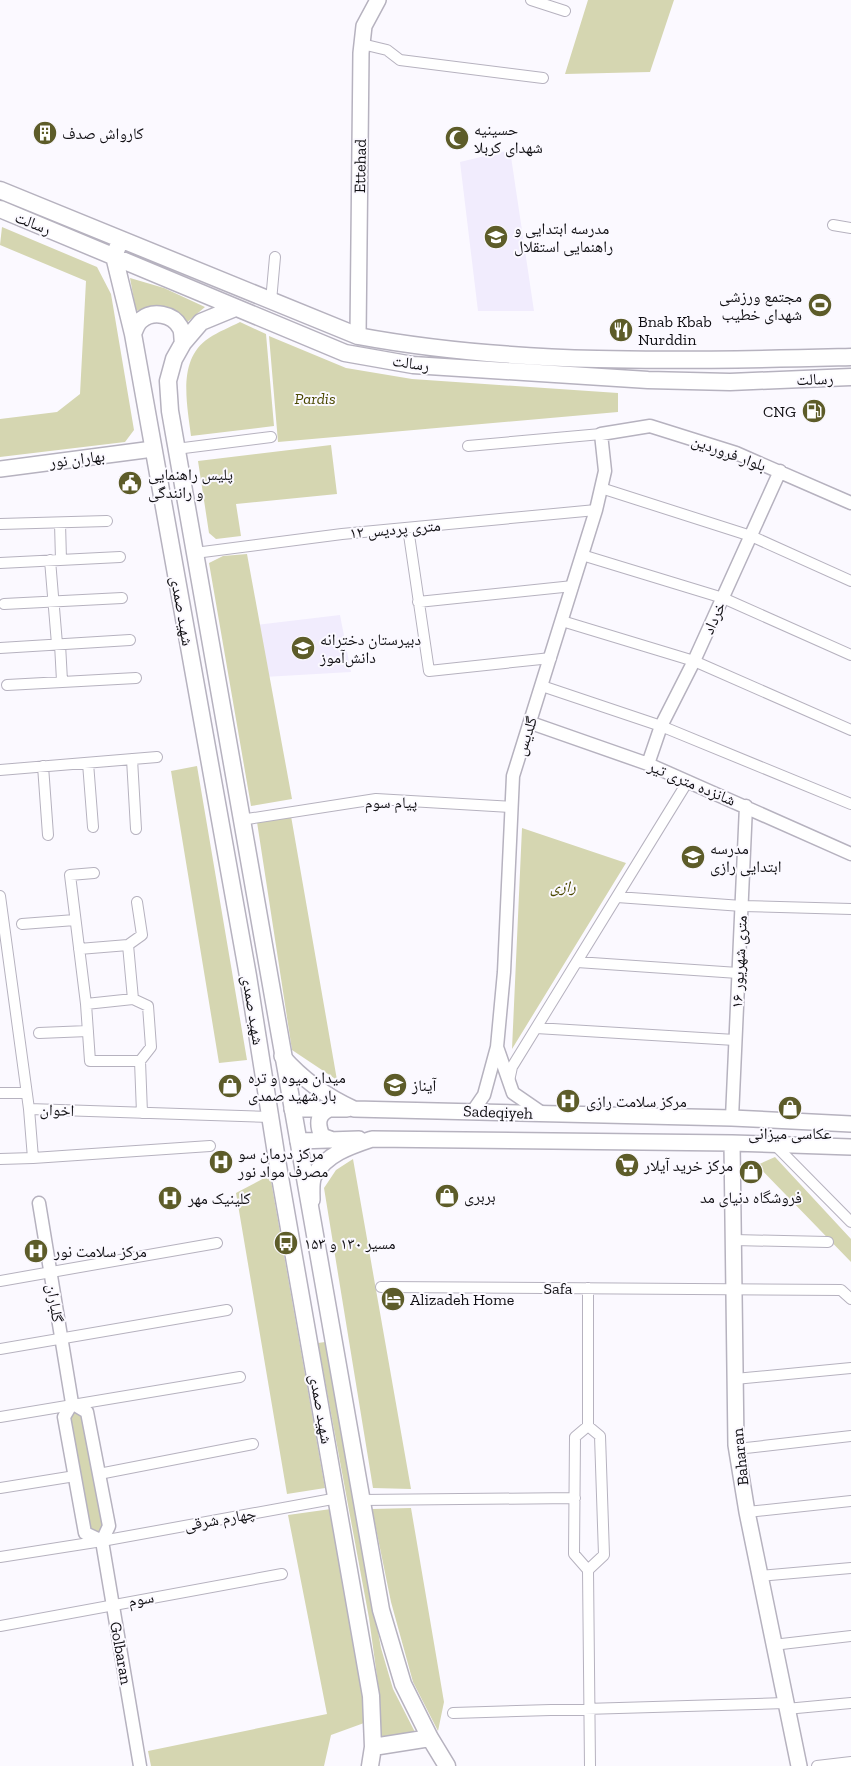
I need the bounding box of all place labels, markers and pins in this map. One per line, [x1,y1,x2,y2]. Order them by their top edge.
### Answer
building icon: کارواش صدف [32,120,58,146]
place label: حسینیه شهدای کربلا [474,120,543,158]
place label: کارواش صدف [62,124,144,144]
mosque icon: حسینیه شهدای کربلا [444,125,470,151]
place label: مدرسه ابتدایی و راهنمایی استقلال [514,219,613,257]
school or university icon: مدرسه ابتدایی و راهنمایی استقلال [483,224,509,250]
place label: مجتمع ورزشی شهدای خطیب [719,287,802,325]
sports icon: مجتمع ورزشی شهدای خطیب [807,292,833,318]
place label: Bnab Kbab Nurddin [638,312,712,349]
restaurant icon: Bnab Kbab Nurddin [608,317,634,343]
fuel station icon: CNG [801,398,827,424]
place label: CNG [763,402,796,421]
place label: پلیس راهنمایی و رانندگی [148,465,233,503]
public building icon: پلیس راهنمایی و رانندگی [117,470,143,496]
place label: دبیرستان دخترانه دانش‌آموز [319,630,421,668]
school or university icon: دبیرستان دخترانه دانش‌آموز [290,635,316,661]
place label: مدرسه ابتدایی رازی [710,839,782,877]
school or university icon: مدرسه ابتدایی رازی [680,844,706,870]
place label: میدان میوه و تره بار شهید صمدی [248,1068,346,1106]
school or university icon: آیناز [382,1072,408,1098]
shop icon: میدان میوه و تره بار شهید صمدی [217,1073,243,1099]
place label: آیناز [411,1076,437,1095]
hospital icon: مرکز سلامت رازی [555,1088,581,1114]
place label: مرکز سلامت رازی [586,1092,687,1112]
shop icon: عکاسی میزانی [777,1095,803,1121]
place label: عکاسی میزانی [748,1124,832,1144]
place label: مرکز درمان سو مصرف مواد نور [237,1144,328,1181]
hospital icon: مرکز درمان سو مصرف مواد نور [208,1149,234,1175]
supermarket icon: مرکز خرید آیلار [614,1152,640,1178]
place label: مرکز خرید آیلار [643,1156,733,1175]
shop icon: فروشگاه دنیای مد [738,1159,764,1185]
shop icon: بربری [434,1183,460,1209]
hospital icon: کلینیک مهر [157,1185,183,1211]
place label: بربری [464,1187,496,1207]
place label: فروشگاه دنیای مد [700,1188,802,1208]
place label: کلینیک مهر [187,1189,251,1208]
bus stop icon: مسیر ۱۳۰ و ۱۵۳ [273,1230,299,1256]
place label: مسیر ۱۳۰ و ۱۵۳ [304,1234,396,1253]
hospital icon: مرکز سلامت نور [23,1238,49,1264]
place label: مرکز سلامت نور [53,1242,147,1261]
hotel icon: Alizadeh Home [380,1286,406,1312]
place label: Alizadeh Home [410,1290,514,1309]

